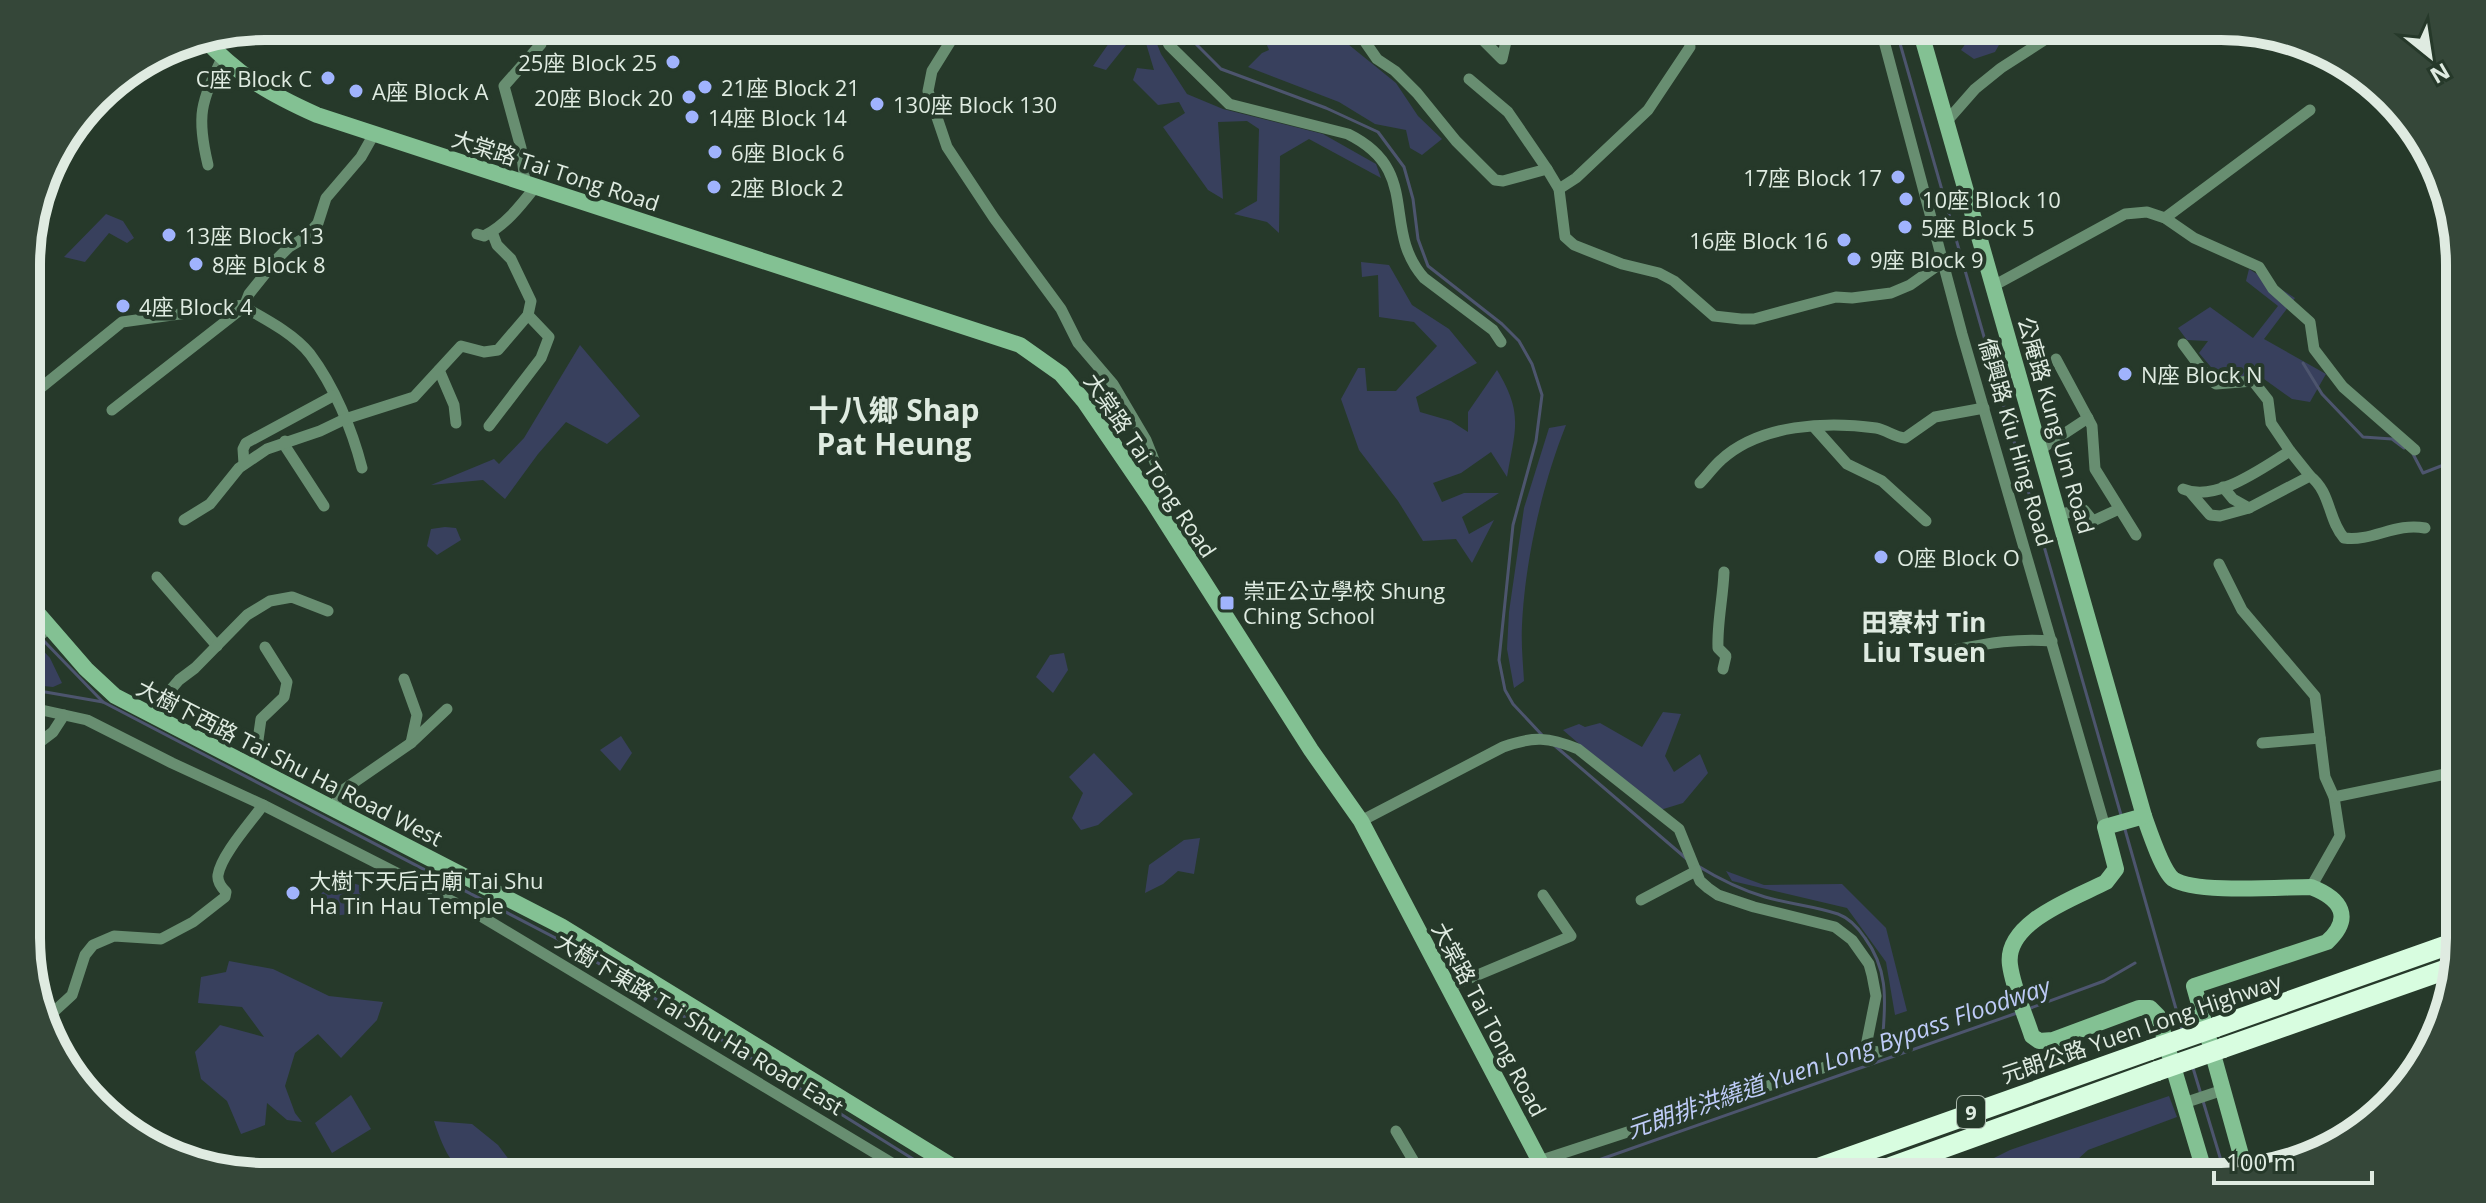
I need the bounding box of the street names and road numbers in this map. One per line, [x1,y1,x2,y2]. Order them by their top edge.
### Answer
street label: 大棠路 Tai Tong Road [448,122,664,218]
street label: 公庵路 Kung Um Road [2012,313,2102,537]
street label: 僑興路 Kiu Hing Road [1973,334,2061,550]
street label: 大棠路 Tai Tong Road [1078,367,1224,563]
street label: 大樹下西路 Tai Shu Ha Road West [132,672,448,852]
street label: 大棠路 Tai Tong Road [1426,916,1554,1122]
street label: 大樹下東路 Tai Shu Ha Road East [550,925,850,1121]
street label: 元朗公路 Yuen Long Highway [1997,965,2286,1089]
road number: 9 [1957,1096,1985,1128]

